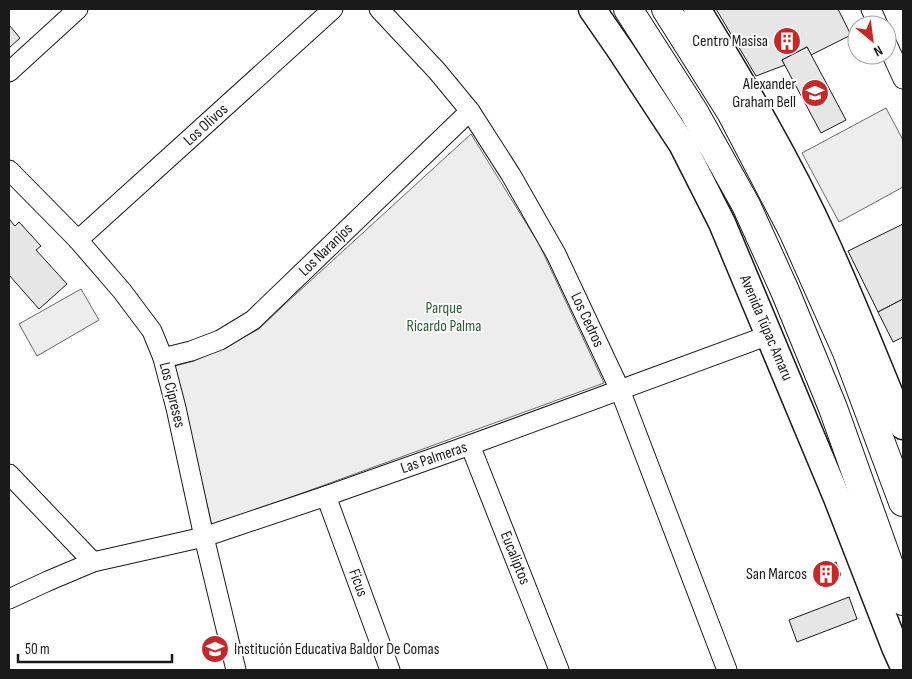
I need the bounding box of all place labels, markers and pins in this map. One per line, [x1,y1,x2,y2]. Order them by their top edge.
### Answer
building icon: Centro Masisa [772,26,802,56]
place label: Centro Masisa [692,32,768,51]
place label: Alexander Graham Bell [732,75,796,112]
school or university icon: Alexander Graham Bell [800,78,830,108]
building icon: San Marcos [811,559,841,589]
place label: San Marcos [746,565,807,584]
school or university icon: Institución Educativa Baldor De Comas [200,634,230,664]
place label: Institución Educativa Baldor De Comas [234,640,440,659]

